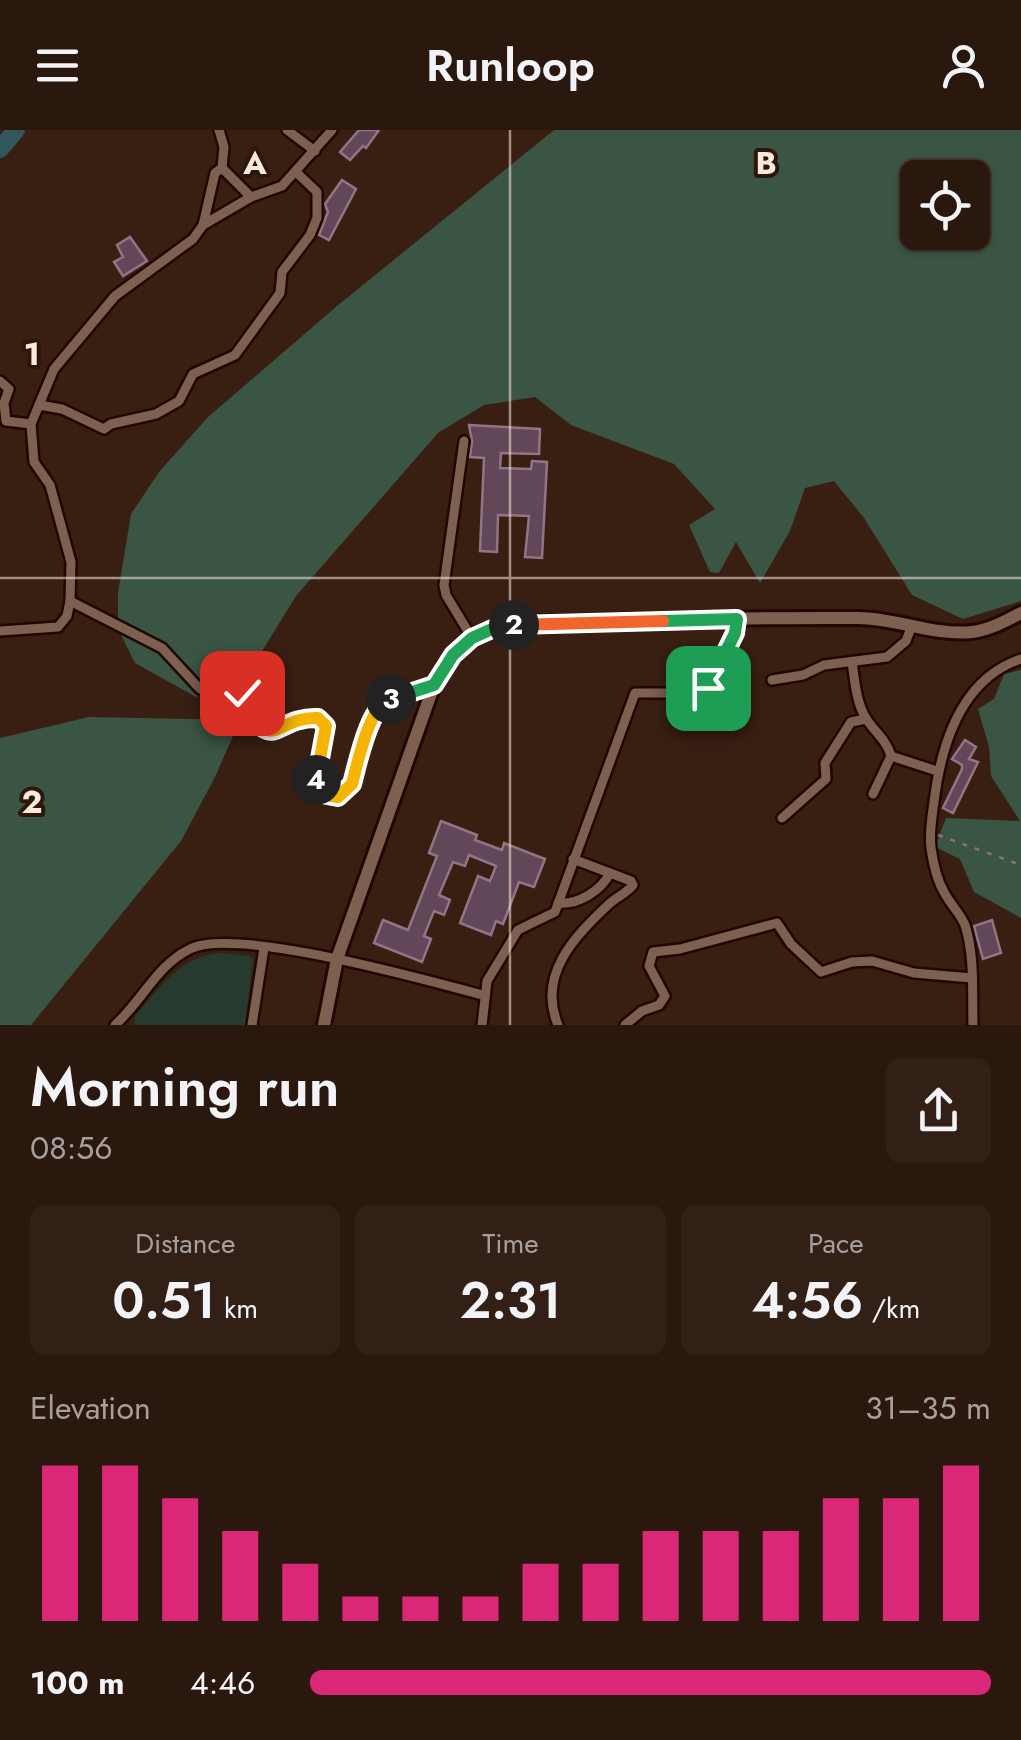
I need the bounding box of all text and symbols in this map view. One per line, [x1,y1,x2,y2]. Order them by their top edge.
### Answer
text: Runloop [426,33,595,98]
icon: menu [30,38,85,93]
icon: person [936,38,991,93]
text: A [242,140,267,186]
text: B [755,140,777,186]
map controls [900,160,990,250]
button: locate [900,160,990,250]
text: 1 [24,331,40,377]
pin: 2 [489,600,539,650]
text: 2 [505,604,523,645]
pin [666,646,751,731]
pin [200,651,285,736]
icon: arrive [681,661,736,716]
icon: check [215,666,270,721]
pin: 3 [366,674,416,724]
text: 3 [382,678,400,719]
pin: 4 [291,755,341,805]
text: 4 [306,759,326,800]
text: 2 [22,779,43,825]
text: Morning run [30,1047,340,1127]
button: share [886,1058,991,1163]
text: 08:56 [30,1125,113,1171]
text: Distance [135,1223,235,1264]
text: Time [482,1223,539,1264]
text: Pace [808,1223,864,1264]
text: 0.51 [112,1264,216,1337]
text: 2:31 [460,1264,561,1337]
text: 4:56 [751,1264,863,1337]
text: km [216,1288,258,1329]
text: /km [863,1288,920,1329]
text: Elevation [30,1385,151,1431]
text: 31–35 m [865,1385,991,1431]
text: 100 m [30,1660,125,1706]
text: 4:46 [190,1660,255,1706]

